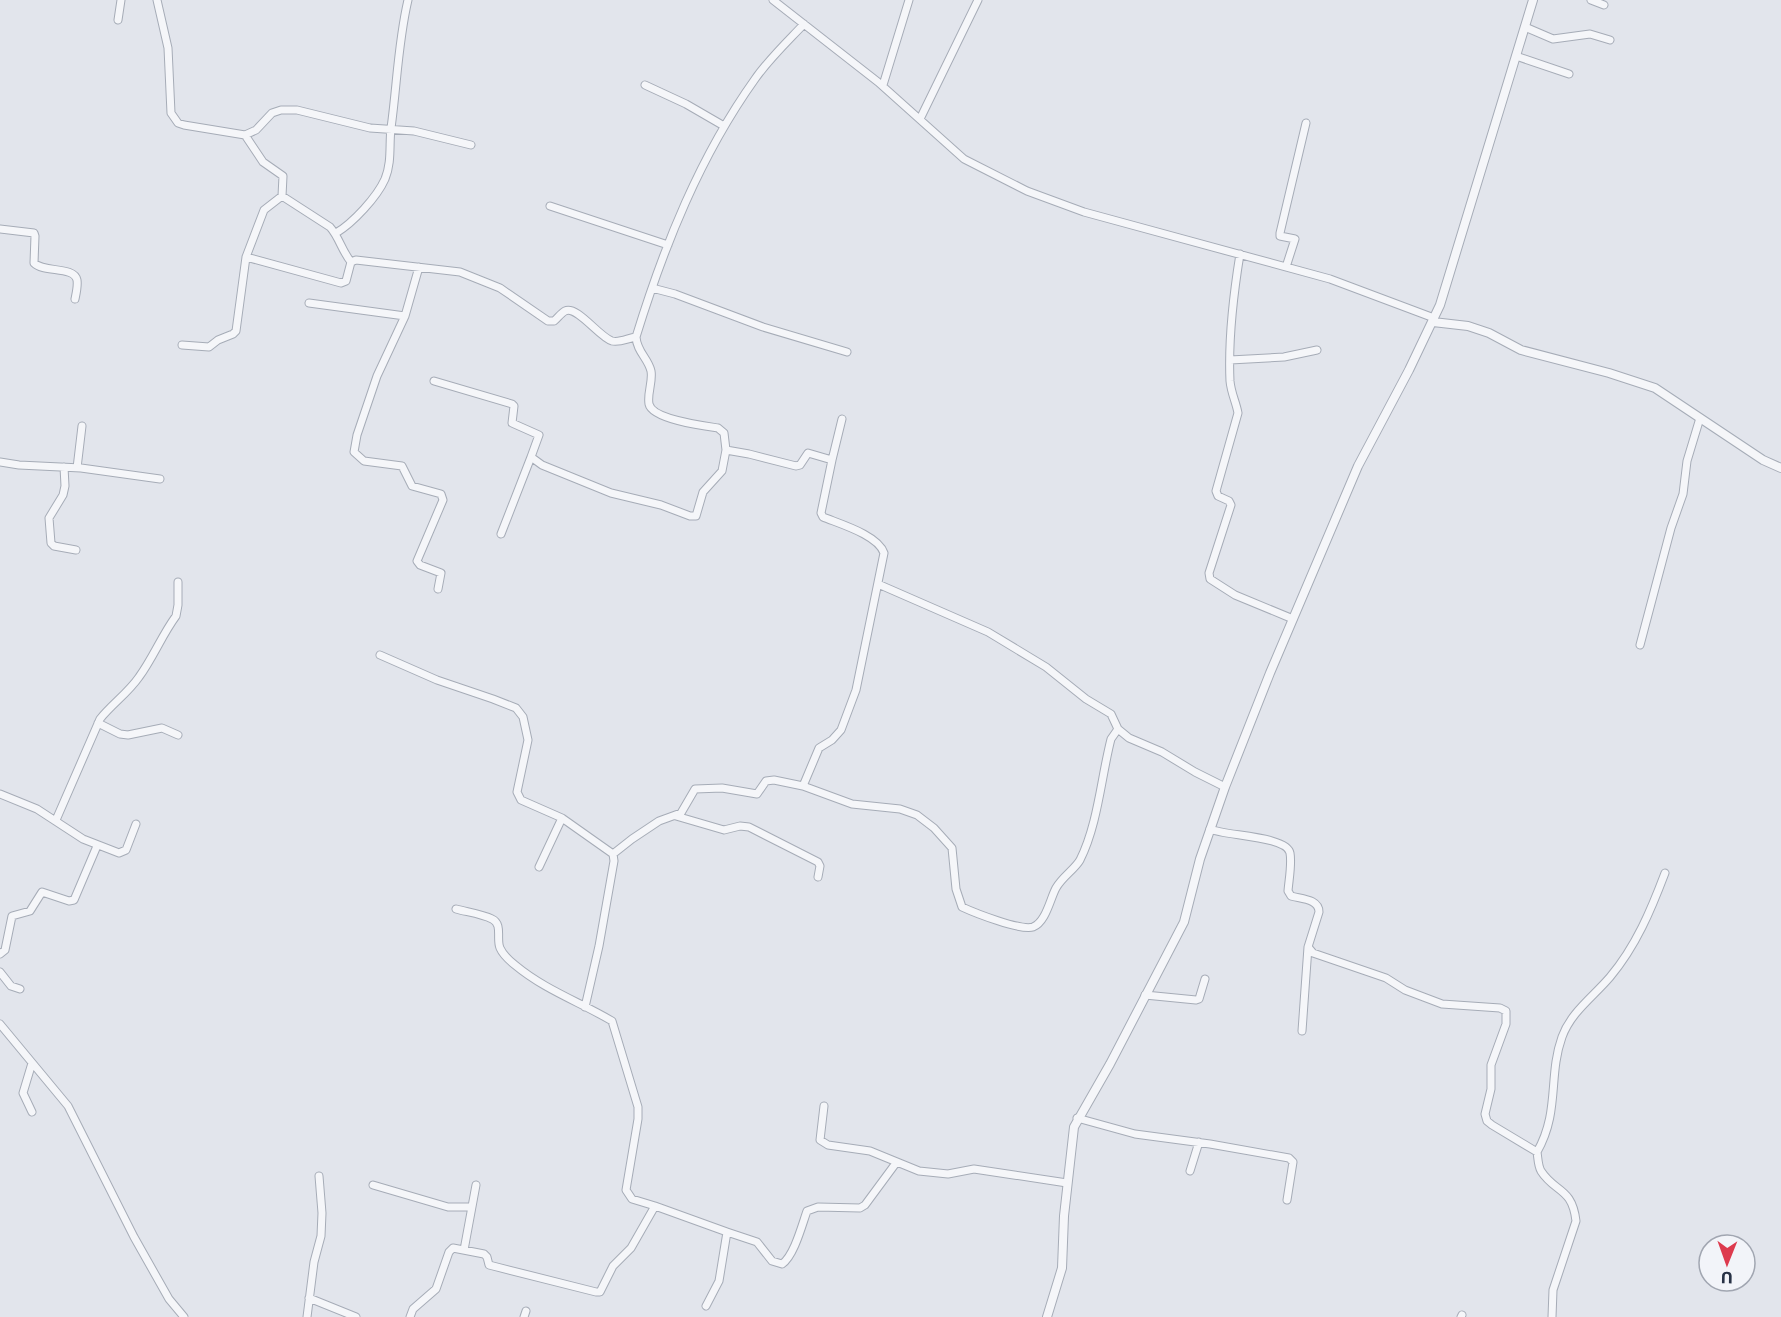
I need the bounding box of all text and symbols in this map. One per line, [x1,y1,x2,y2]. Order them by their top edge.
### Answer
north arrow [1697,1233,1757,1293]
text: U [1721,1269,1733,1288]

